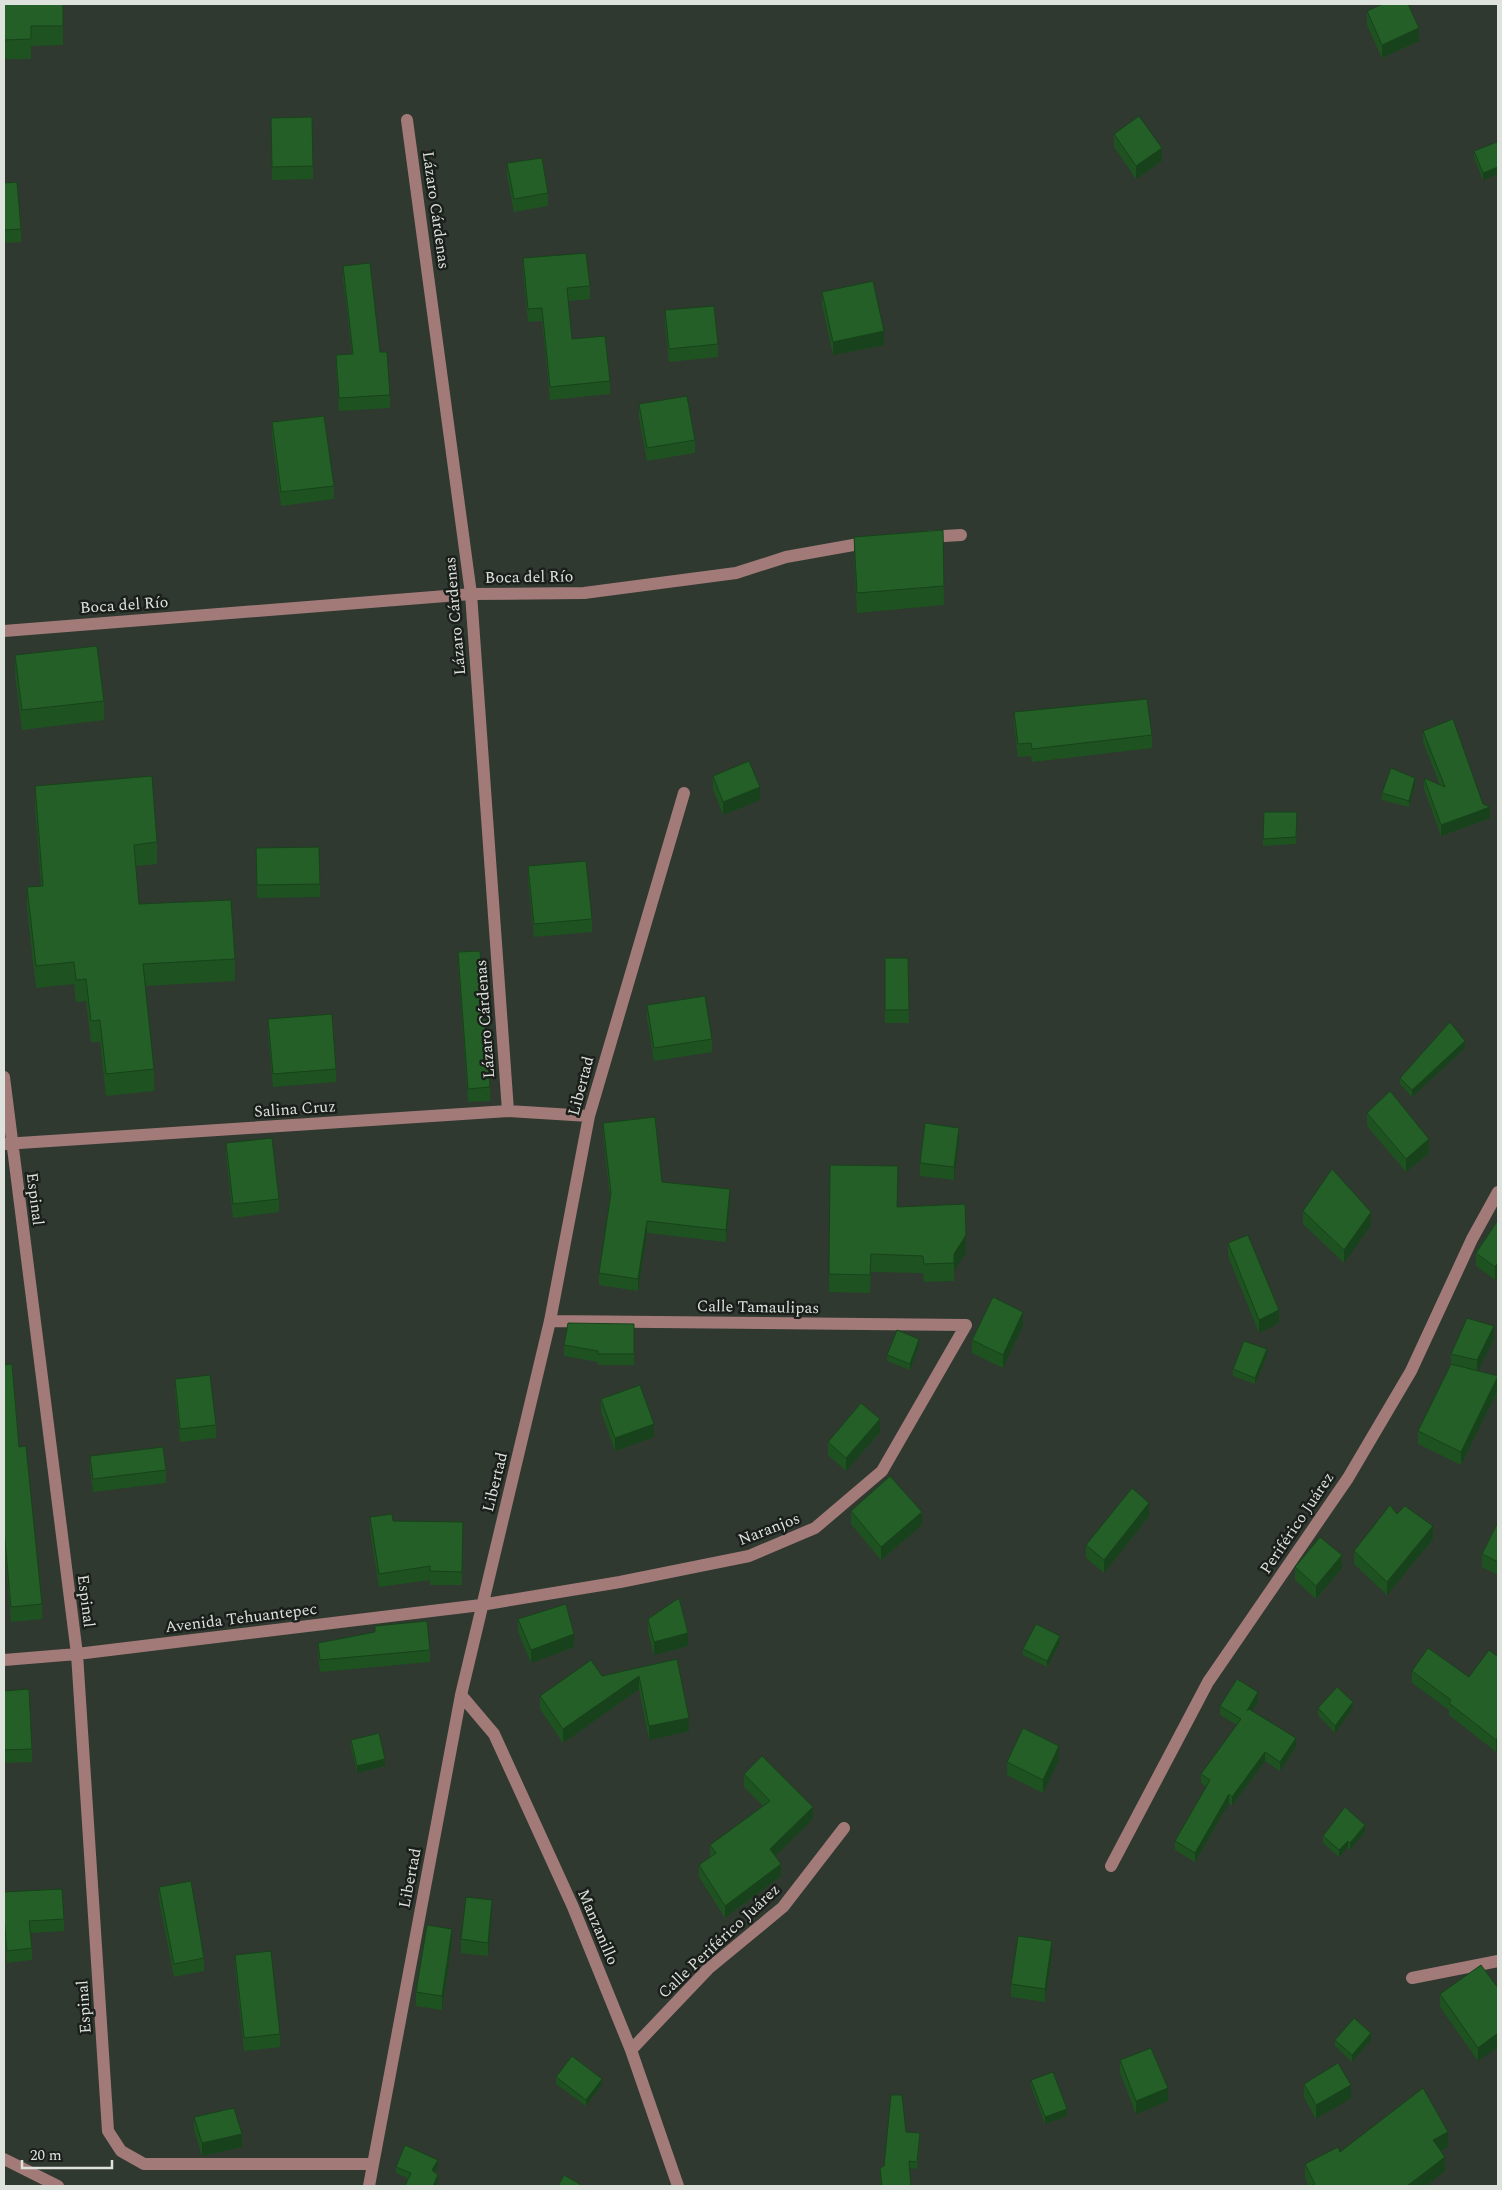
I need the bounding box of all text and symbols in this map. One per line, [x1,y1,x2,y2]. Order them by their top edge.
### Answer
street label: Lázaro Cárdenas [416,150,456,270]
street label: Lázaro Cárdenas [438,556,472,676]
street label: Boca del Río [485,564,573,590]
street label: Boca del Río [79,590,169,620]
street label: Lázaro Cárdenas [469,959,501,1079]
street label: Libertad [562,1054,600,1118]
street label: Salina Cruz [253,1094,337,1124]
street label: Espinal [20,1171,50,1227]
street label: Calle Tamaulipas [697,1294,819,1320]
street label: Libertad [476,1450,514,1514]
street label: Periférico Juárez [1254,1467,1340,1579]
street label: Naranjos [735,1506,803,1552]
street label: Espinal [71,1573,101,1629]
street label: Avenida Tehuantepec [164,1597,318,1639]
street label: Libertad [392,1846,428,1910]
street label: Calle Periférico Juárez [653,1878,785,2004]
street label: Manzanillo [571,1885,625,1969]
street label: Espinal [70,1980,98,2034]
scale bar [22,2138,112,2170]
text: 20 m [30,2144,62,2167]

